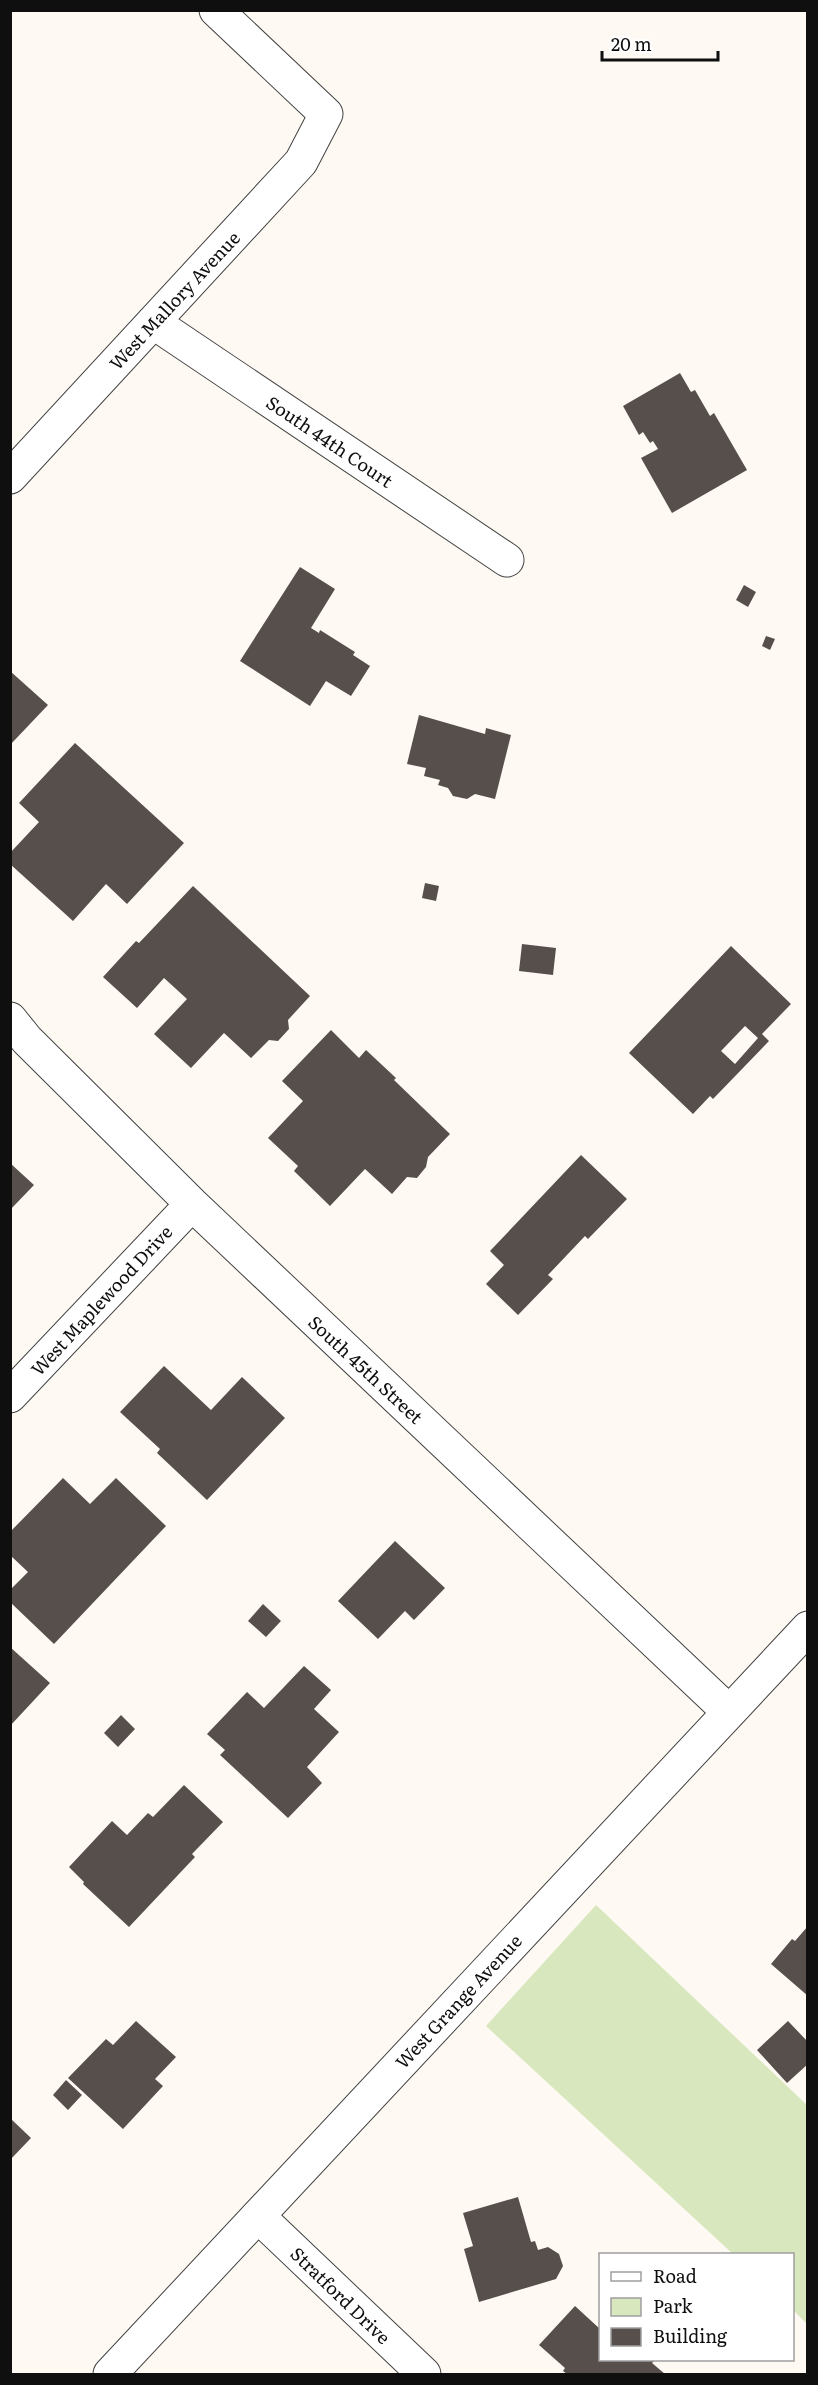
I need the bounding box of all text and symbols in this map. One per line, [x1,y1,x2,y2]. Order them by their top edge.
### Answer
scale bar [602,24,718,62]
text: 20 m [611,30,652,57]
street label: West Mallory Avenue [102,225,246,375]
street label: South 44th Court [261,388,399,494]
street label: West Maplewood Drive [24,1219,178,1381]
street label: South 45th Street [303,1309,430,1430]
street label: West Grange Avenue [388,1928,528,2074]
street label: Stratford Drive [285,2240,397,2350]
legend [599,2253,794,2361]
text: Road [653,2262,697,2289]
text: Park [653,2292,694,2319]
text: Building [653,2322,728,2349]

